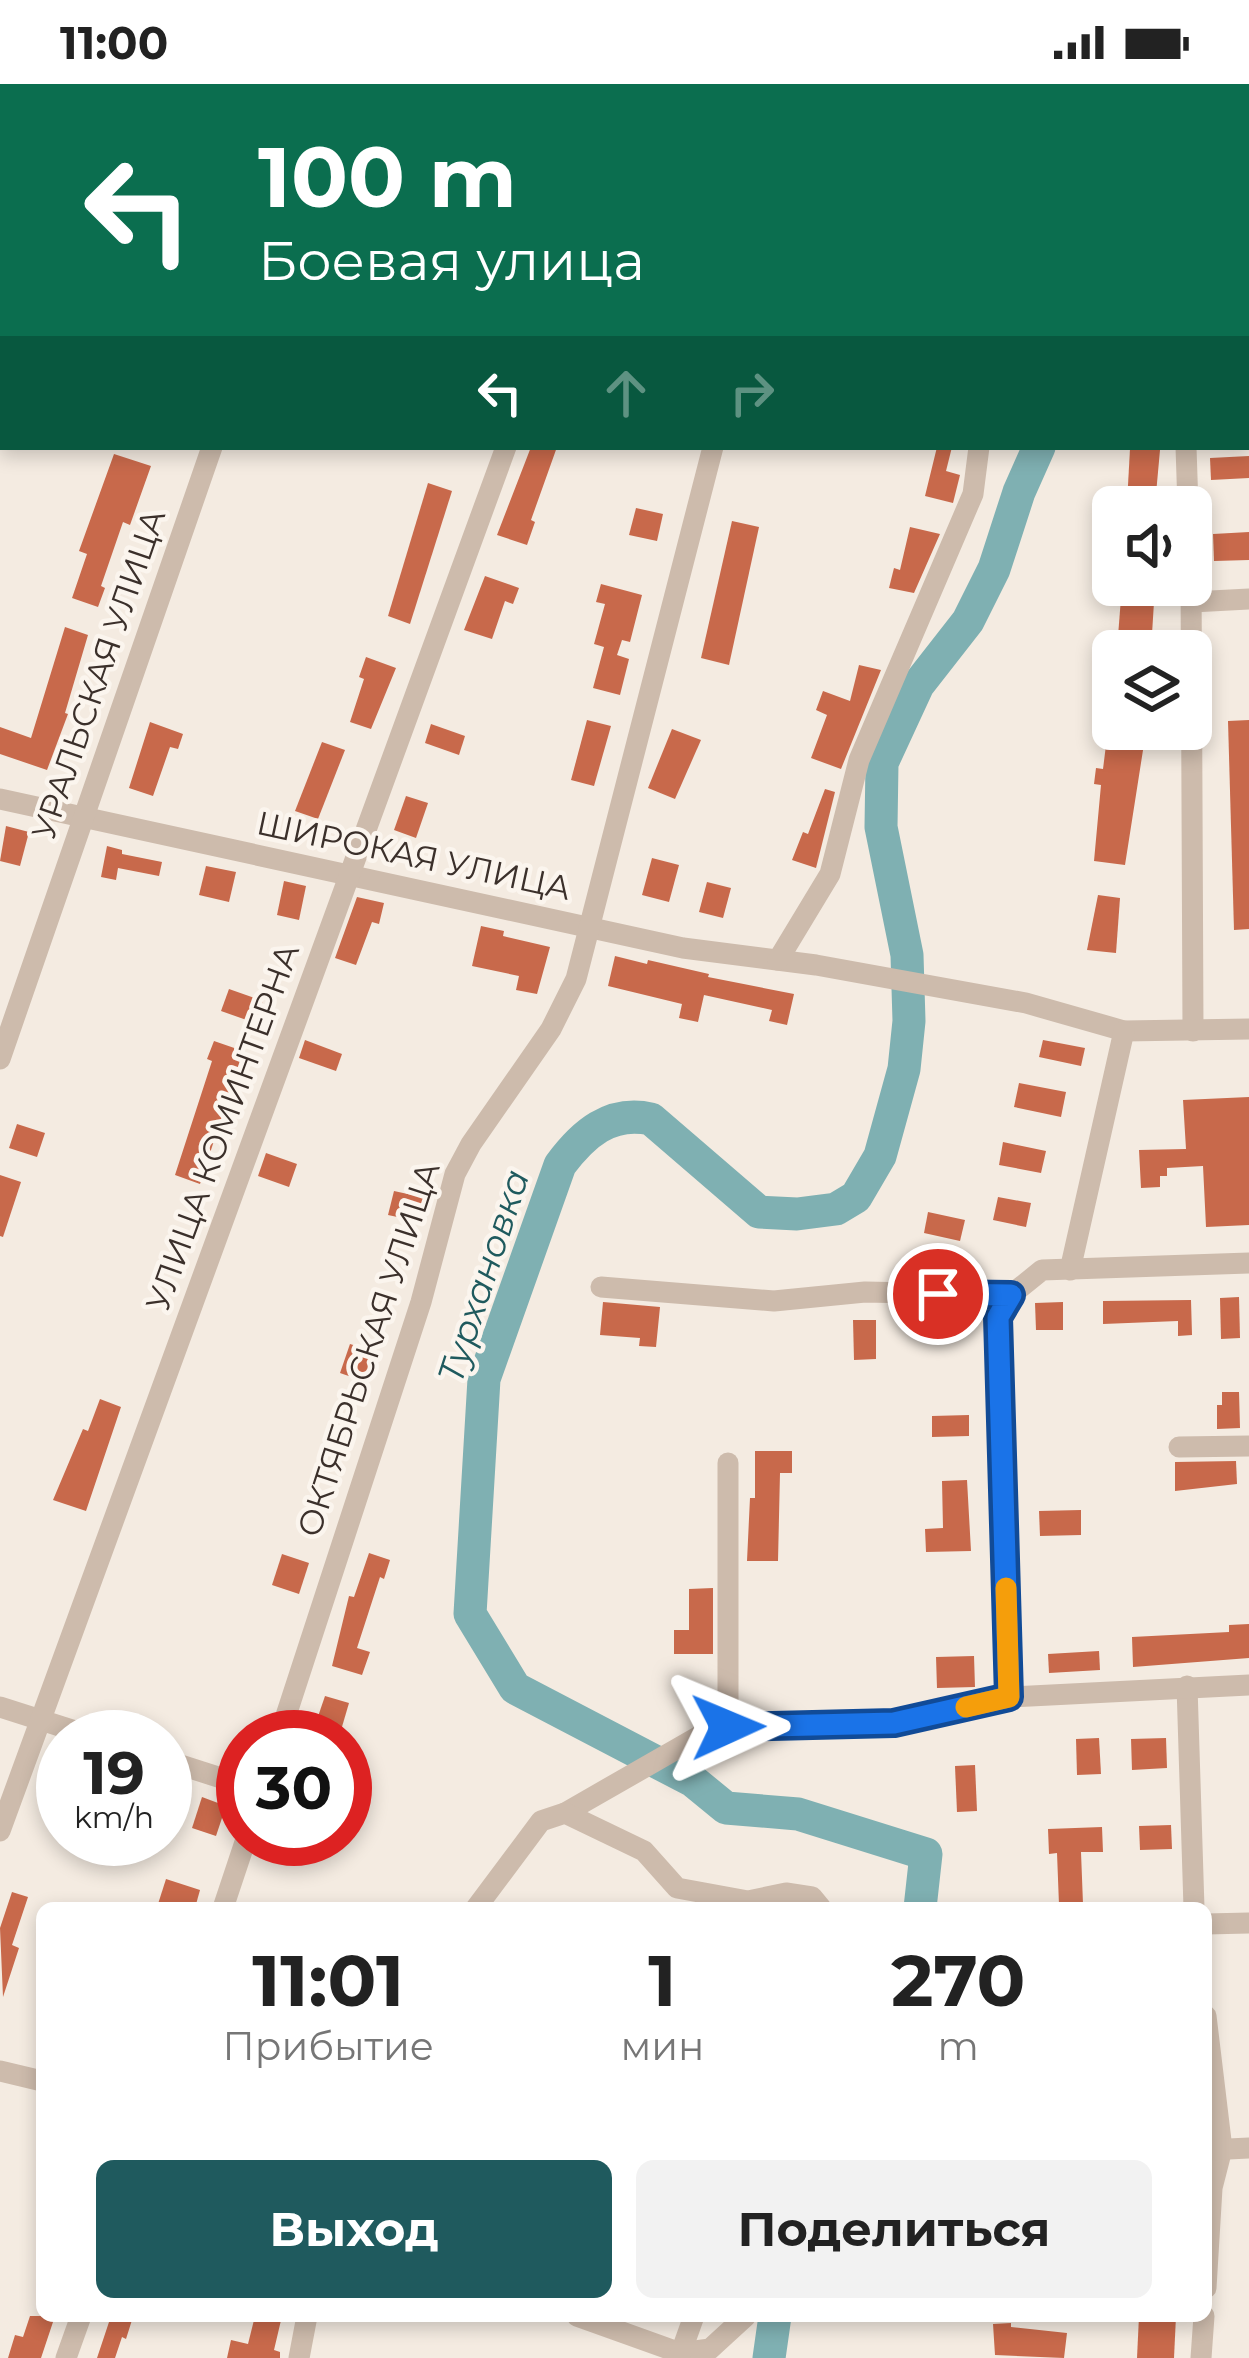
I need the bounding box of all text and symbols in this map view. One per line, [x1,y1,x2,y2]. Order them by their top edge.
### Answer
text: 11:00 [60,15,168,70]
text: 100 m [258,126,517,228]
icon: left [60,132,216,288]
text: Боевая улица [258,228,645,294]
icon: left [467,360,533,426]
icon: ahead [593,360,659,426]
icon: right [719,360,785,426]
map controls [1092,486,1212,750]
button: sound [1092,486,1212,606]
street label: УРАЛЬСКАЯ УЛИЦА [23,503,173,844]
button: layers [1092,630,1212,750]
street label: ШИРОКАЯ УЛИЦА [253,802,575,908]
street label: УЛИЦА КОМИНТЕРНА [137,938,307,1316]
street label: ОКТЯБРЬСКАЯ УЛИЦА [288,1156,448,1542]
water label: Турхановка [428,1164,538,1388]
pin [887,1243,989,1345]
icon: arrive [905,1261,971,1327]
position arrow [665,1664,791,1790]
speed limit sign: 30 [216,1710,372,1866]
text: 19 [83,1736,145,1809]
text: km/h [74,1799,154,1836]
text: 11:01 [252,1936,404,2024]
text: 1 [648,1936,677,2024]
text: 270 [891,1936,1025,2024]
text: Прибытие [222,2022,434,2070]
text: мин [620,2022,704,2070]
text: m [937,2022,979,2070]
button: Выход [96,2160,612,2298]
button: Поделиться [636,2160,1152,2298]

